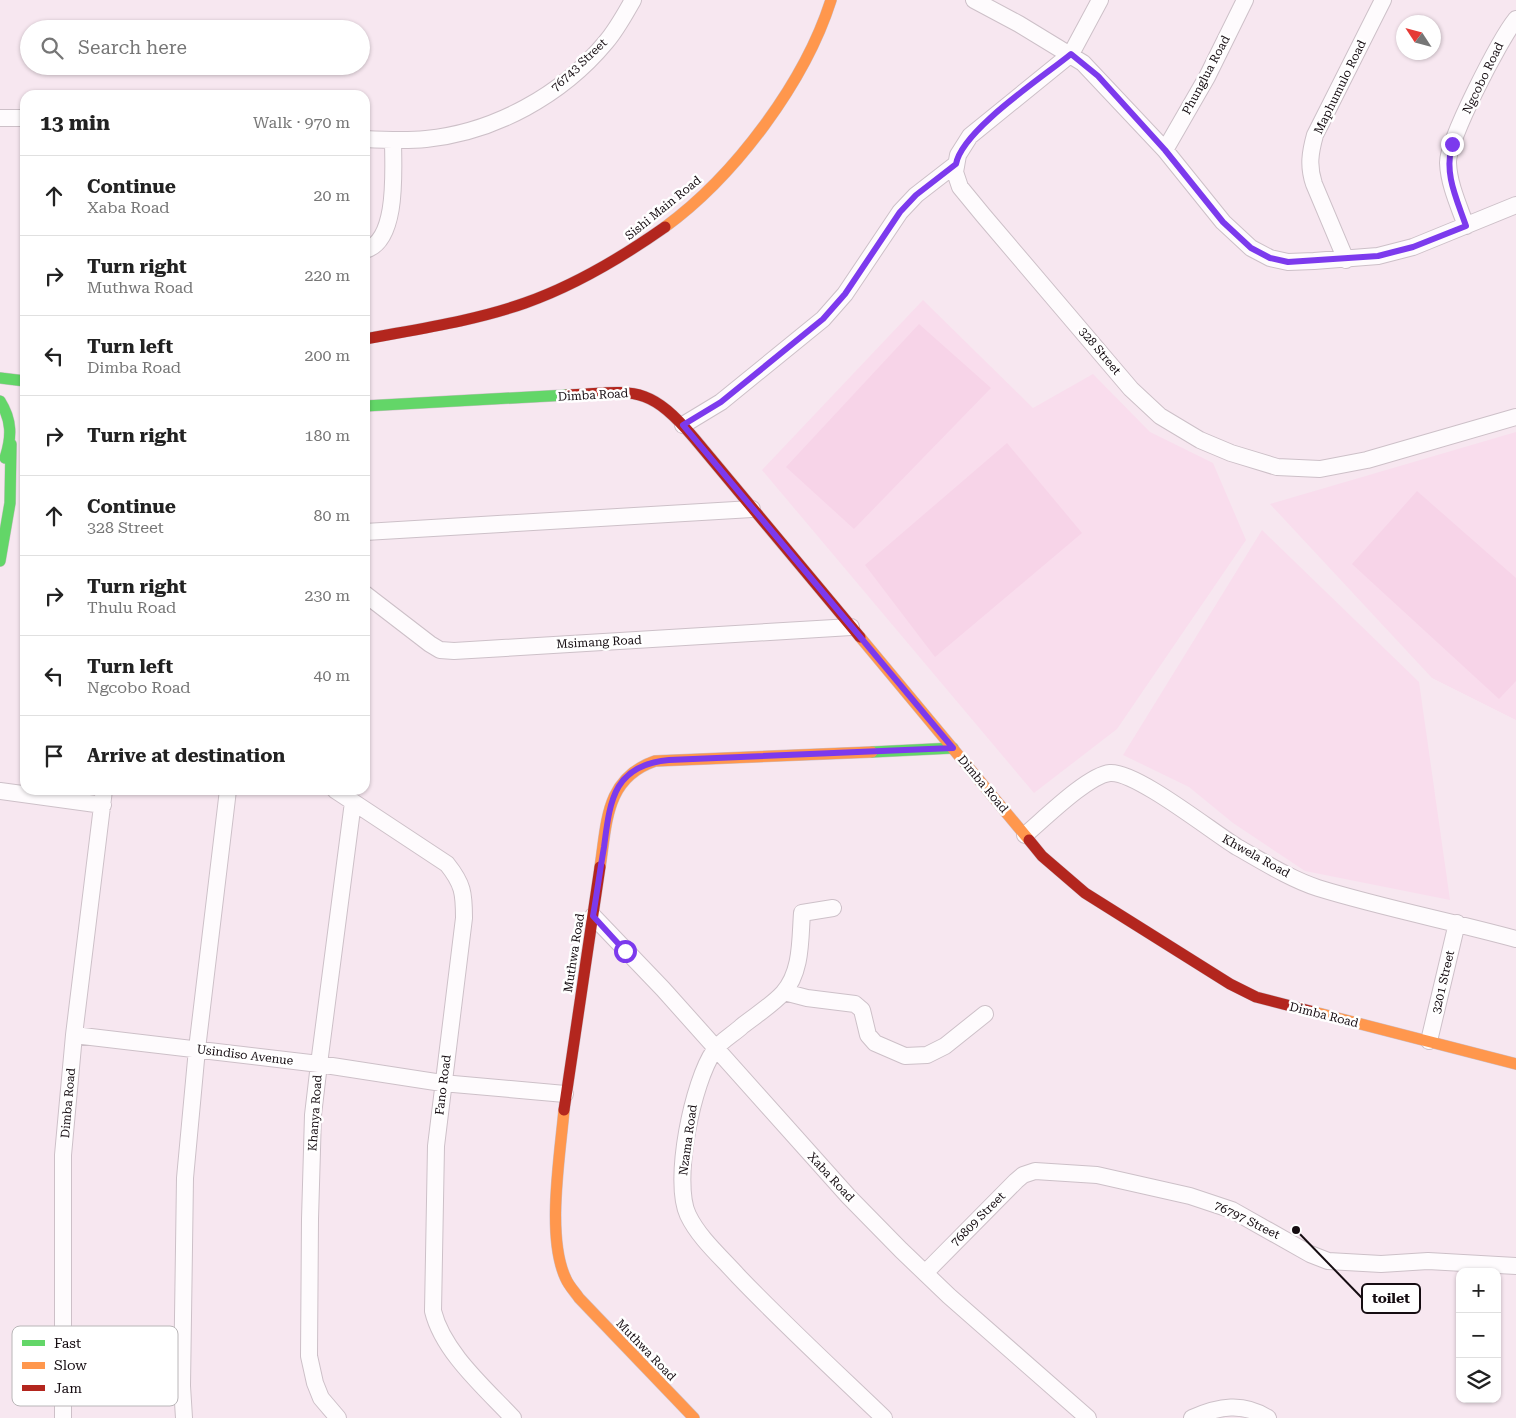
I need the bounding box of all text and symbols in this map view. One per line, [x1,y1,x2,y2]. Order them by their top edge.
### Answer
north arrow [1396,15,1441,60]
search box [20,20,370,75]
street label: Phunglua Road [1179,33,1233,117]
icon: search [38,34,66,62]
street label: 76743 Street [548,35,610,94]
text: Search here [78,36,187,59]
street label: Maphumulo Road [1311,38,1369,136]
street label: Ngcobo Road [1460,40,1506,116]
text: 13 min [40,111,110,135]
text: Walk · 970 m [253,113,350,132]
route end [1441,133,1464,156]
street label: Sishi Main Road [622,173,704,243]
text: Continue [87,175,176,198]
icon: ahead [40,182,68,210]
text: 20 m [313,186,350,205]
text: Xaba Road [87,198,169,217]
text: Turn right [87,255,187,278]
icon: right [40,262,68,290]
text: 220 m [304,266,350,285]
text: Muthwa Road [87,278,193,297]
street label: 328 Street [1076,324,1124,378]
text: Turn left [87,335,173,358]
icon: left [40,342,68,370]
text: 200 m [304,346,350,365]
text: Dimba Road [87,358,181,377]
street label: Dimba Road [557,386,629,404]
icon: right [40,422,68,450]
text: Turn right [87,424,187,447]
text: 180 m [304,426,350,445]
text: Continue [87,495,176,518]
icon: ahead [40,502,68,530]
text: 80 m [313,506,350,525]
text: 328 Street [87,518,164,537]
text: Turn right [87,575,187,598]
icon: right [40,582,68,610]
text: 230 m [304,586,350,605]
text: Thulu Road [87,598,176,617]
street label: Msimang Road [556,633,642,651]
text: Turn left [87,655,173,678]
icon: left [40,662,68,690]
text: 40 m [313,666,350,685]
text: Ngcobo Road [87,678,191,697]
icon: arrive [40,742,68,770]
text: Arrive at destination [87,744,285,767]
street label: Dimba Road [955,752,1011,816]
street label: Khwela Road [1220,832,1293,881]
street label: Muthwa Road [561,912,587,993]
route start [614,940,637,963]
street label: 3201 Street [1429,949,1457,1015]
street label: Dimba Road [1288,1000,1360,1030]
street label: Usindiso Avenue [196,1042,295,1068]
street label: Fano Road [432,1054,454,1116]
street label: Dimba Road [58,1067,78,1139]
street label: Khanya Road [305,1074,325,1152]
street label: Nzama Road [676,1103,700,1176]
street label: Xaba Road [805,1150,857,1205]
street label: 76809 Street [948,1189,1008,1249]
street label: 76797 Street [1212,1198,1282,1242]
map controls [1456,1268,1501,1403]
button: + [1456,1268,1501,1313]
callout: toilet [1362,1284,1420,1313]
text: toilet [1372,1290,1410,1306]
button: − [1456,1313,1501,1358]
street label: Muthwa Road [613,1316,679,1384]
legend [12,1326,178,1406]
text: Fast [54,1335,81,1351]
text: Slow [54,1357,87,1373]
button: layers [1456,1358,1501,1403]
text: Jam [54,1380,82,1396]

